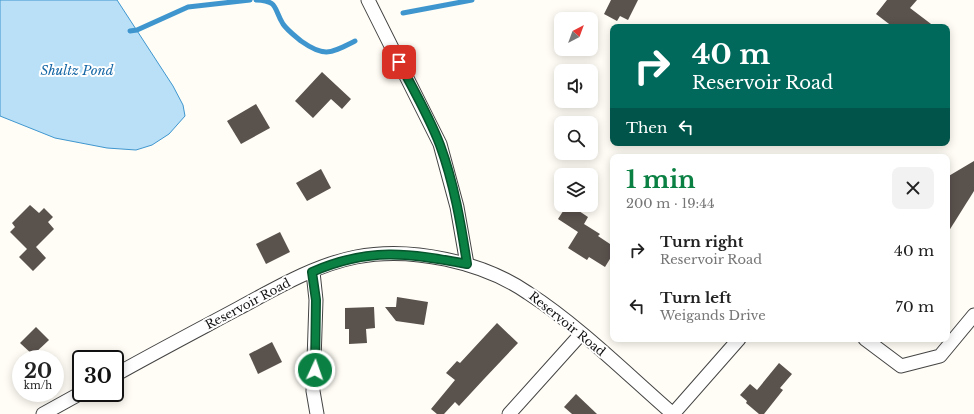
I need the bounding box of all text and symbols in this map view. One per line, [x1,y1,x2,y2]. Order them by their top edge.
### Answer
north arrow [554,12,598,56]
map controls [554,12,598,212]
text: 40 m [692,37,770,72]
icon: right [626,40,678,92]
pin [382,45,416,79]
icon: arrive [388,51,410,73]
water label: Shultz Pond [41,62,114,79]
button: sound [554,64,598,108]
text: Reservoir Road [692,72,833,94]
button: search [554,116,598,160]
icon: left [675,116,697,138]
text: Then [626,118,667,137]
text: 1 min [626,165,696,194]
button: close [892,167,934,209]
button: layers [554,168,598,212]
text: 200 m · 19:44 [626,195,715,212]
text: Turn right [660,232,743,251]
icon: right [626,239,648,261]
text: 40 m [894,241,934,260]
text: Reservoir Road [660,251,762,268]
street label: Reservoir Road [203,275,293,332]
street label: Reservoir Road [526,288,609,359]
text: Turn left [660,288,731,307]
icon: left [626,295,648,317]
text: 70 m [895,297,934,316]
text: Weigands Drive [660,307,766,324]
position arrow [294,349,336,391]
speed limit sign: 30 [72,350,124,402]
text: 20 [24,359,52,383]
text: km/h [24,379,52,392]

